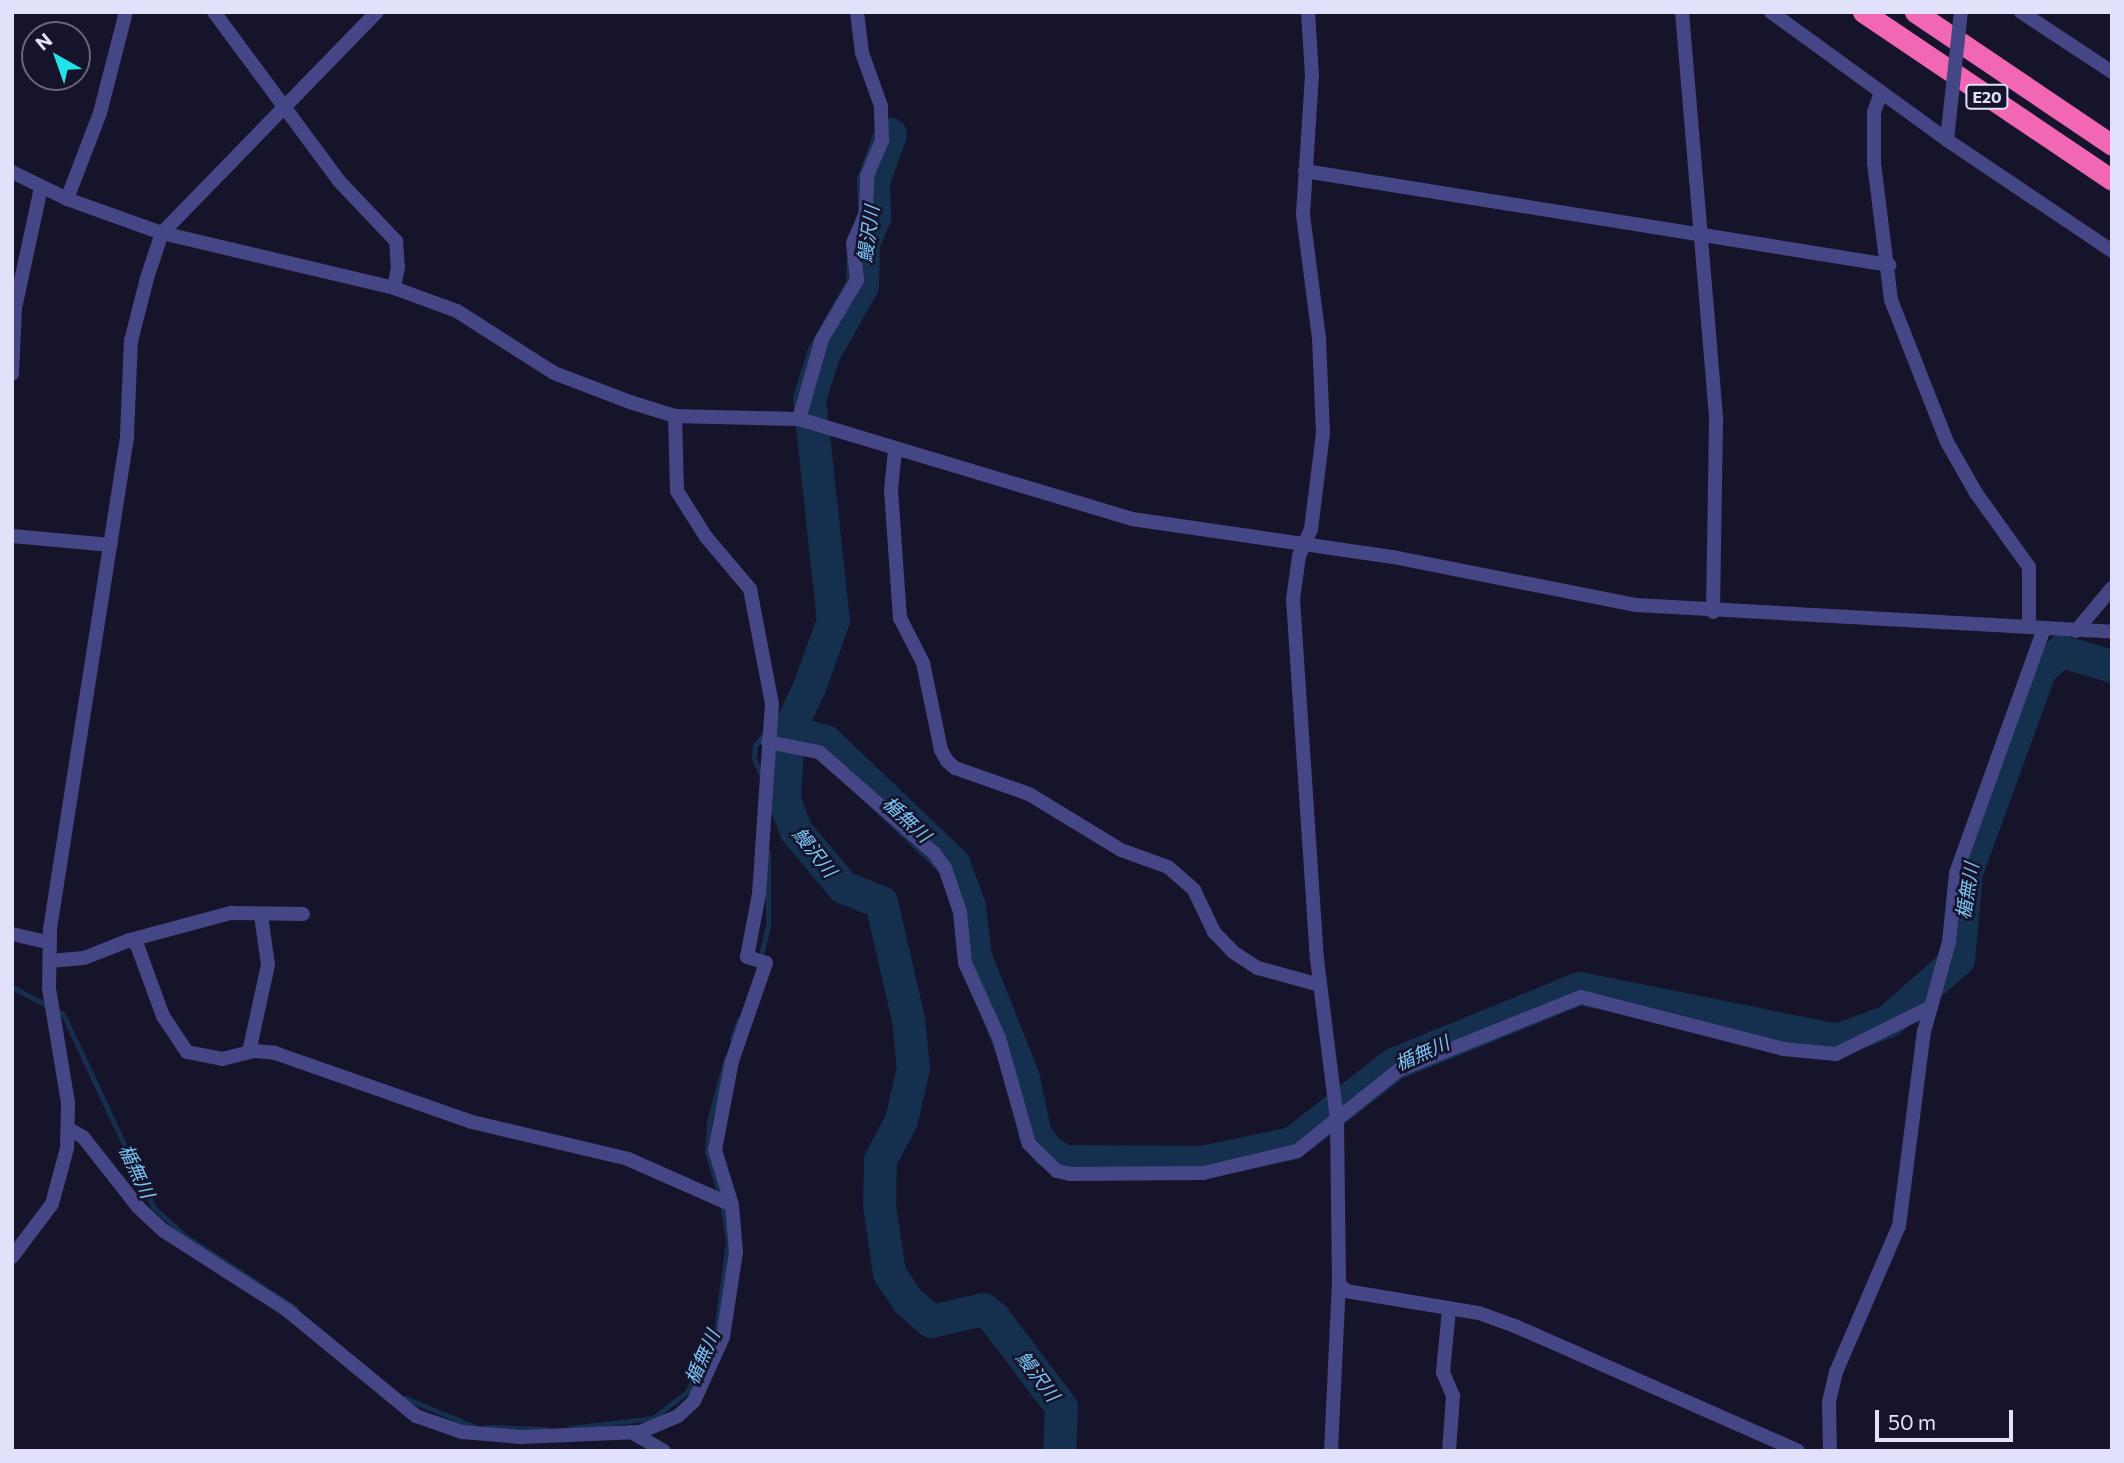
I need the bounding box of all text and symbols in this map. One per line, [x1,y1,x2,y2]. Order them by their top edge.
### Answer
north arrow [21,21,91,91]
text: N [31,28,56,54]
road number: E20 [1964,85,2010,110]
water label: 鰻沢川 [853,204,883,264]
water label: 楯無川 [878,791,936,847]
water label: 鰻沢川 [788,823,842,881]
water label: 楯無川 [1951,861,1983,921]
water label: 楯無川 [1391,1031,1453,1075]
water label: 楯無川 [115,1140,159,1202]
water label: 楯無川 [680,1326,724,1388]
water label: 鰻沢川 [1012,1346,1064,1406]
scale bar [1879,1396,2017,1440]
text: 50 m [1888,1409,1936,1434]

